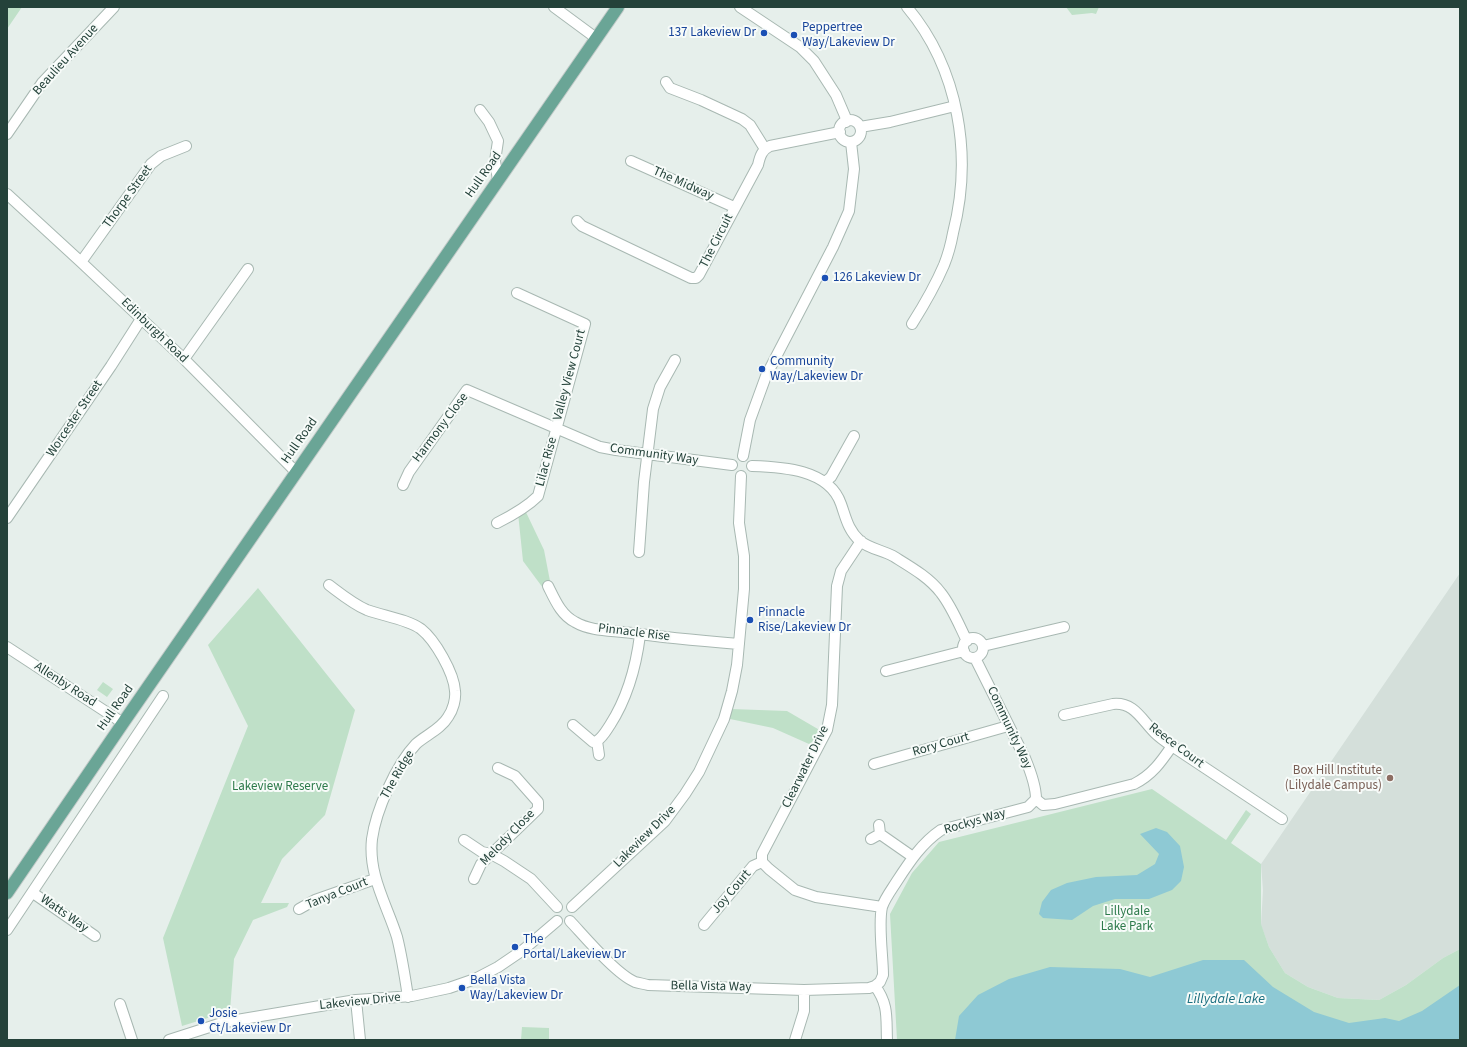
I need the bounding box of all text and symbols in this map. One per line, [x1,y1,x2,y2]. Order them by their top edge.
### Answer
place label: Peppertree Way/Lakeview Dr [802,20,895,51]
street label: Beaulieu Avenue [30,21,102,99]
place label: 137 Lakeview Dr [668,25,756,41]
marker: 137 Lakeview Dr [759,28,769,38]
marker: Peppertree Way/Lakeview Dr [789,30,799,40]
street label: Hull Road [463,149,505,201]
street label: Thorpe Street [100,162,156,232]
street label: The Midway [650,164,716,204]
street label: The Circuit [697,211,737,271]
place label: 126 Lakeview Dr [833,270,921,286]
marker: 126 Lakeview Dr [820,273,830,283]
street label: Edinburgh Road [117,295,191,367]
street label: Valley View Court [550,328,590,422]
place label: Community Way/Lakeview Dr [770,354,863,385]
marker: Community Way/Lakeview Dr [757,364,767,374]
street label: Worcester Street [44,378,106,460]
street label: Harmony Close [410,390,472,466]
street label: Hull Road [279,415,321,467]
street label: Lilac Rise [533,436,561,488]
street label: Community Way [609,441,699,469]
place label: Pinnacle Rise/Lakeview Dr [758,605,851,636]
marker: Pinnacle Rise/Lakeview Dr [745,615,755,625]
street label: Pinnacle Rise [597,621,671,645]
street label: Allenby Road [31,659,99,711]
street label: Hull Road [95,682,137,734]
street label: Community Way [983,684,1035,772]
street label: Reece Court [1145,720,1207,772]
street label: Clearwater Drive [779,723,833,811]
street label: Rory Court [911,729,971,761]
street label: The Ridge [378,748,418,802]
place label: Box Hill Institute (Lilydale Campus) [1285,763,1382,794]
marker: Box Hill Institute (Lilydale Campus) [1385,773,1395,783]
park label: Lakeview Reserve [232,779,328,795]
street label: Lakeview Drive [611,803,679,871]
street label: Rockys Way [942,806,1008,838]
street label: Melody Close [477,807,539,869]
street label: Joy Court [709,867,755,917]
street label: Tanya Court [304,875,370,913]
street label: Watts Way [37,892,91,936]
park label: Lillydale Lake Park [1101,904,1153,935]
place label: The Portal/Lakeview Dr [523,932,626,963]
marker: The Portal/Lakeview Dr [510,942,520,952]
place label: Bella Vista Way/Lakeview Dr [470,973,563,1004]
street label: Bella Vista Way [670,978,752,996]
marker: Bella Vista Way/Lakeview Dr [457,983,467,993]
street label: Lakeview Drive [319,990,401,1014]
water label: Lillydale Lake [1187,992,1265,1008]
place label: Josie Ct/Lakeview Dr [209,1006,291,1037]
marker: Josie Ct/Lakeview Dr [196,1016,206,1026]

